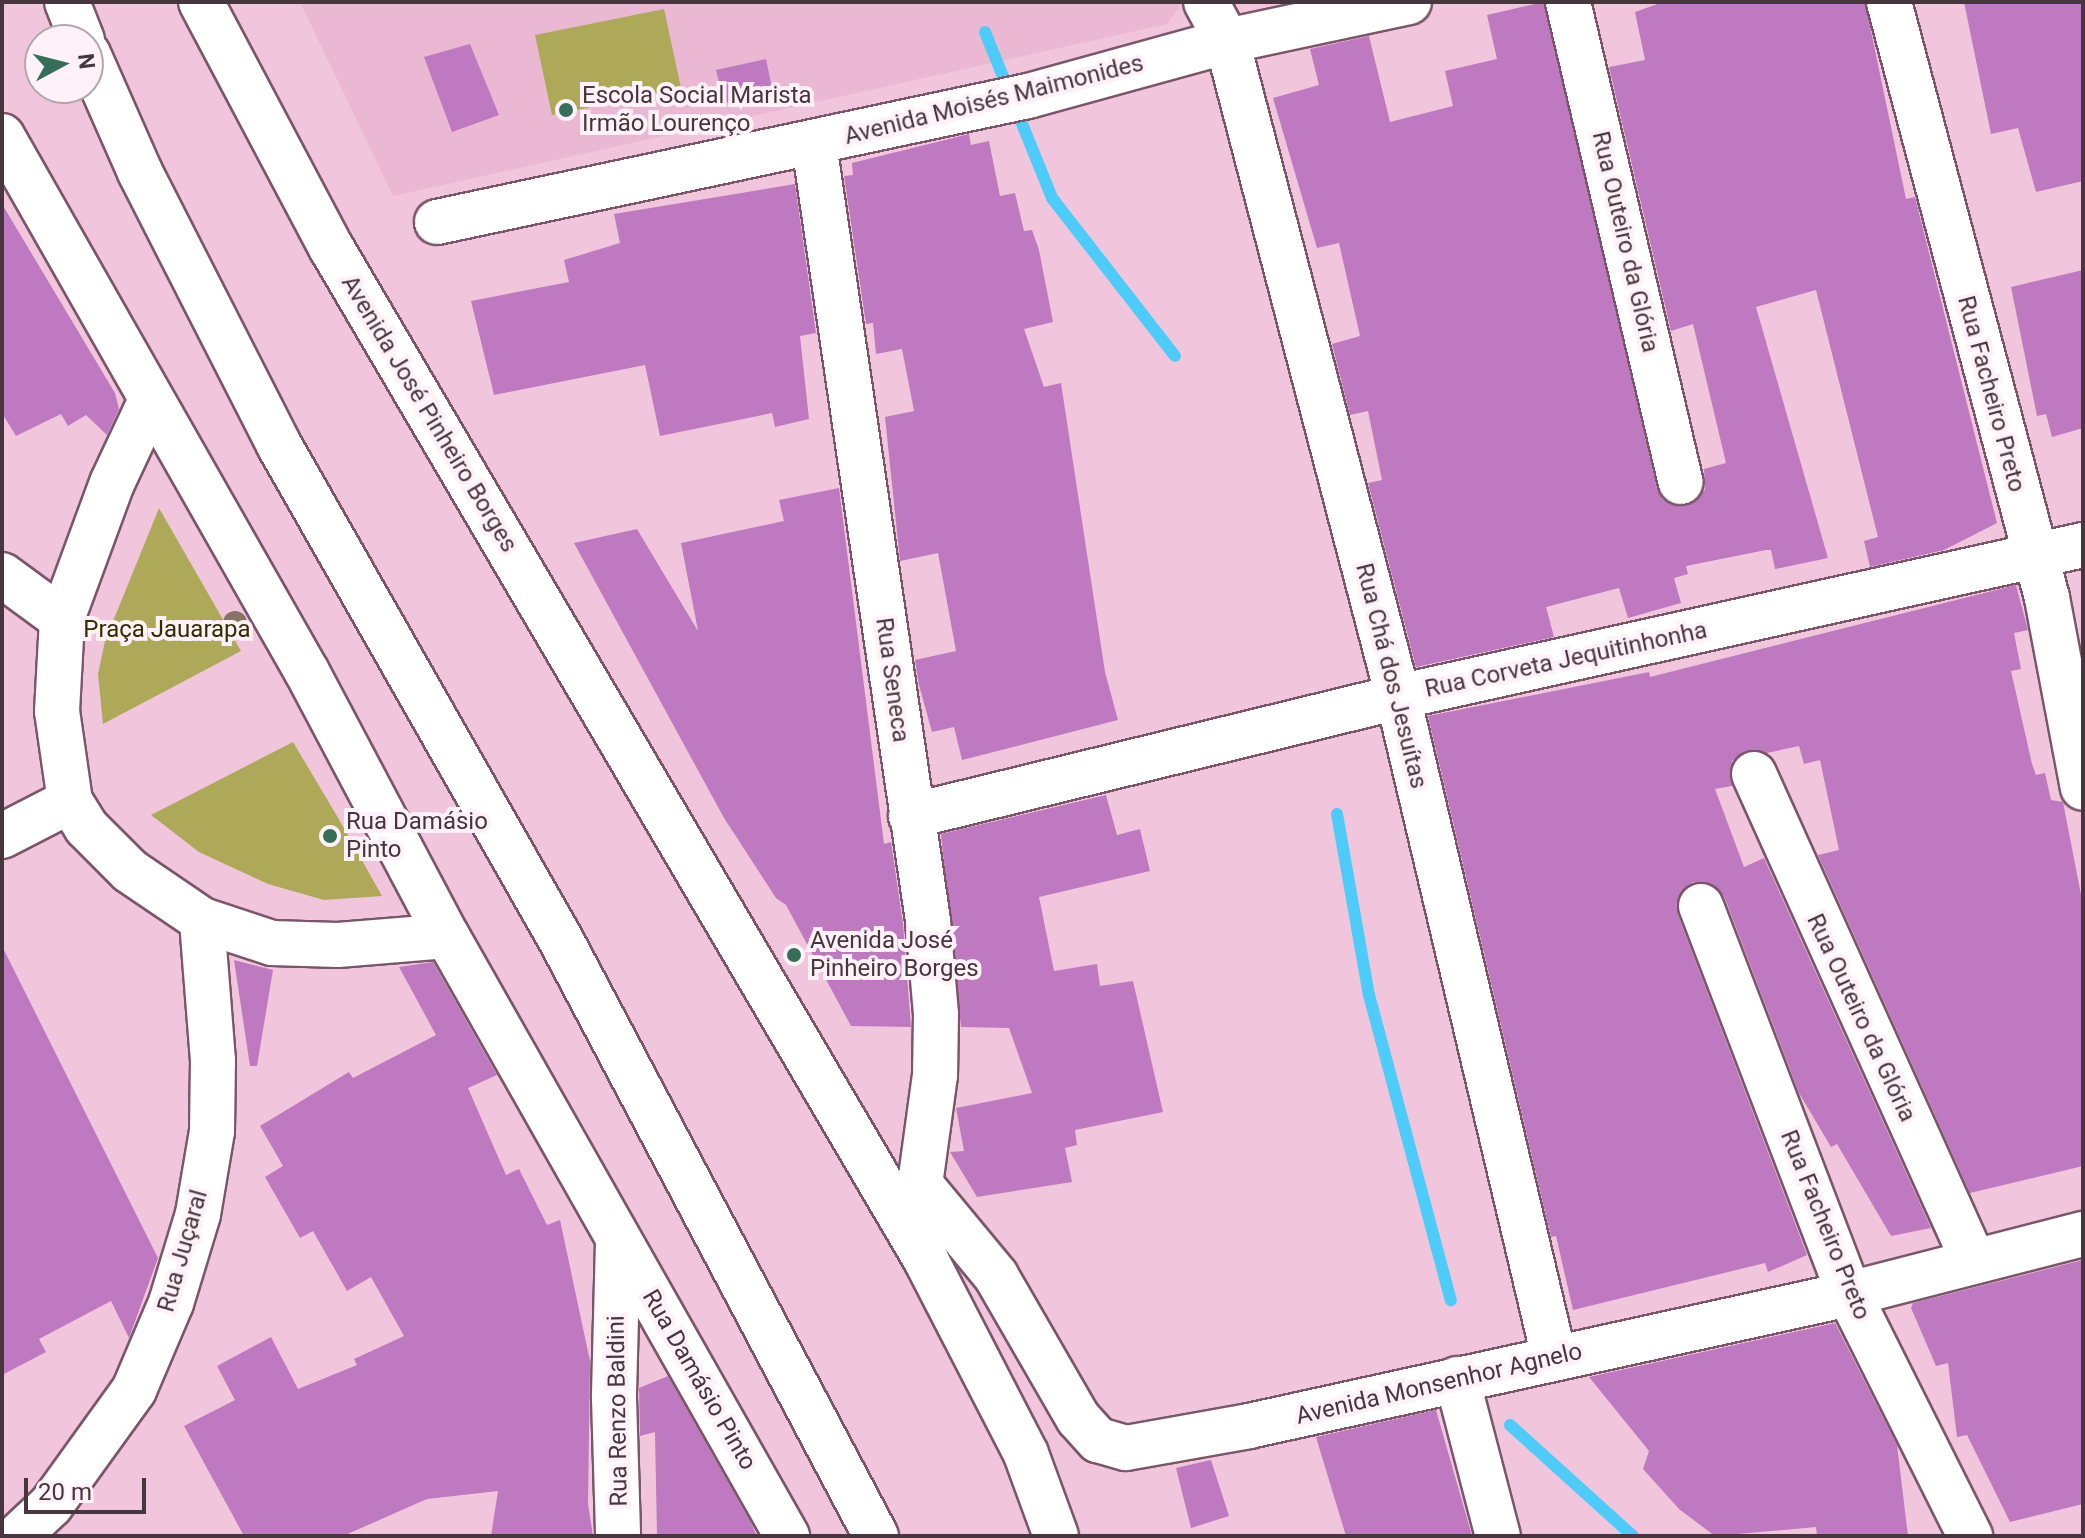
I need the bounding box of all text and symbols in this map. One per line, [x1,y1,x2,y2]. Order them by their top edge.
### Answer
north arrow [24,24,104,104]
street label: Avenida Moisés Maimonides [842,49,1146,151]
text: N [73,52,100,70]
place label: Escola Social Marista Irmão Lourenço [582,82,812,138]
marker: Escola Social Marista Irmão Lourenço [557,101,575,119]
street label: Rua Outeiro da Glória [1586,129,1664,355]
street label: Avenida José Pinheiro Borges [335,270,523,558]
street label: Rua Facheiro Preto [1951,293,2031,495]
street label: Rua Chá dos Jesuítas [1349,560,1433,792]
park label: Praça Jauarapa [83,616,251,644]
street label: Rua Seneca [869,616,915,744]
street label: Rua Corveta Jequitinhonha [1422,616,1710,704]
place label: Rua Damásio Pinto [346,808,488,864]
marker: Rua Damásio Pinto [321,827,339,845]
street label: Rua Outeiro da Glória [1800,909,1922,1127]
place label: Avenida José Pinheiro Borges [810,927,979,983]
marker: Avenida José Pinheiro Borges [785,946,803,964]
street label: Rua Facheiro Preto [1774,1126,1876,1324]
street label: Rua Juçaral [152,1187,214,1315]
street label: Rua Damásio Pinto [636,1285,762,1475]
street label: Rua Renzo Baldini [602,1315,634,1507]
street label: Avenida Monsenhor Agnelo [1293,1337,1585,1431]
scale bar [28,1462,150,1512]
text: 20 m [38,1478,92,1506]

